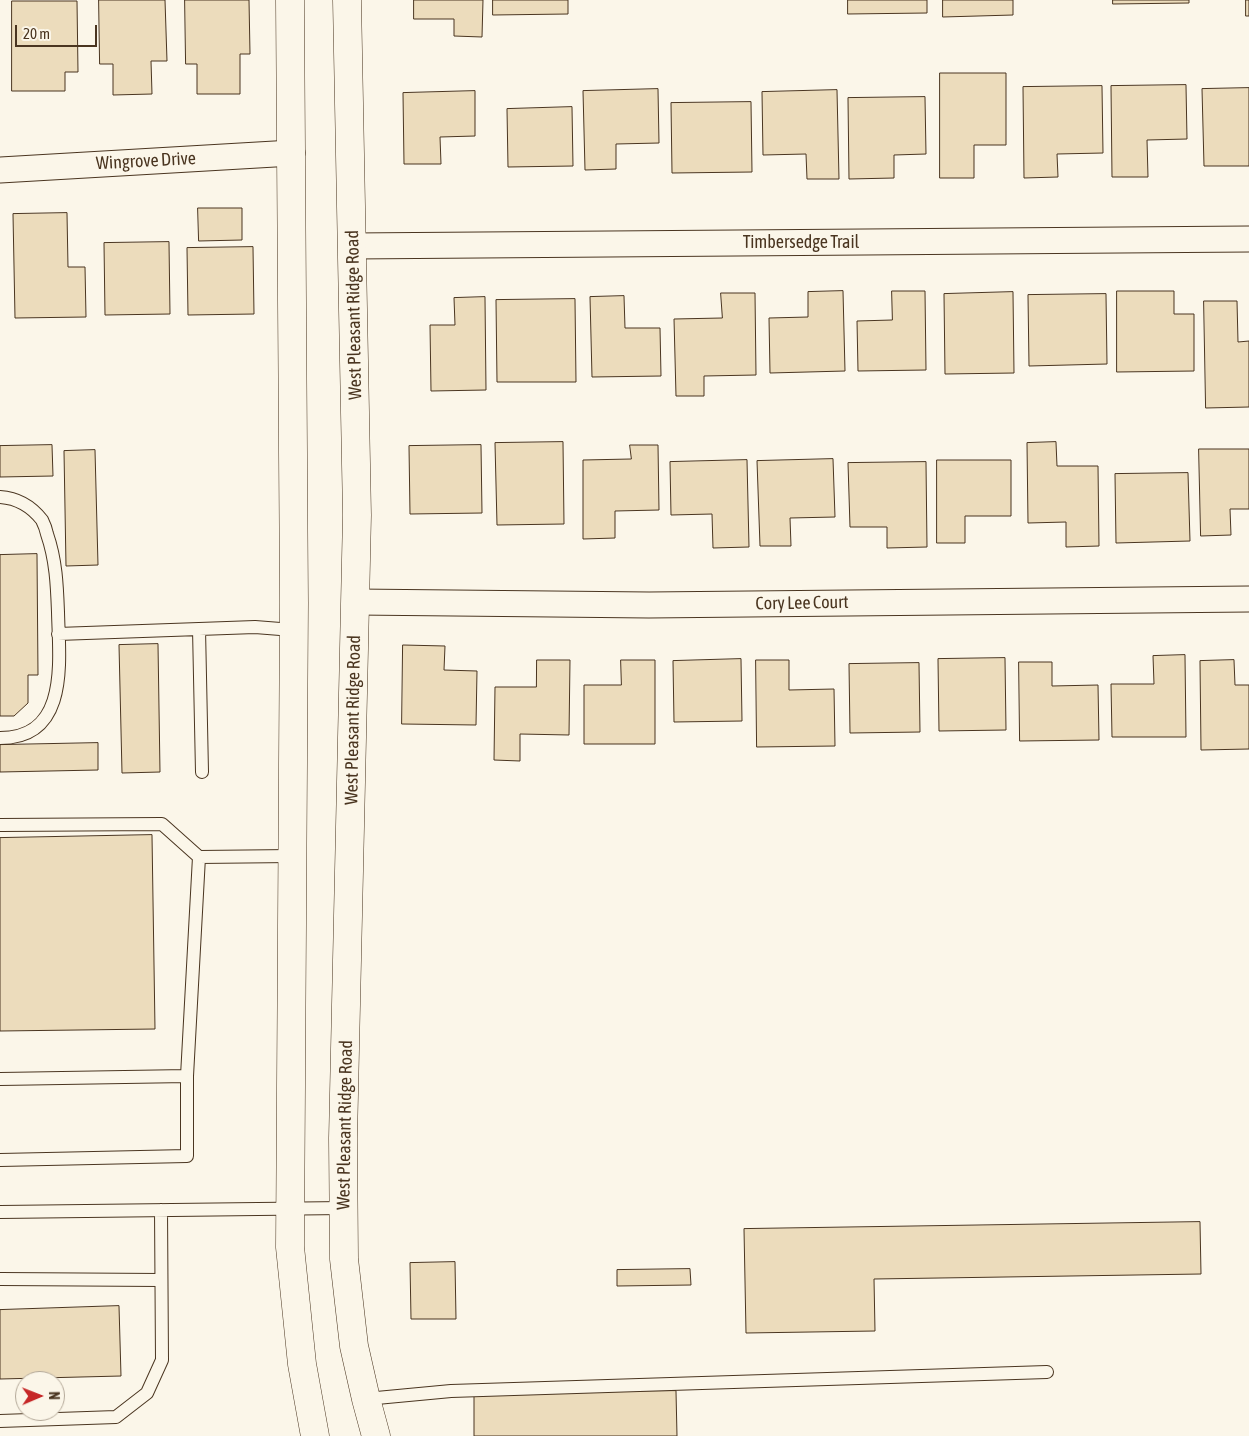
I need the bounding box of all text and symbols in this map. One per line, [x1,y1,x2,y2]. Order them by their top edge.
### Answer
scale bar [18,15,100,47]
text: 20 m [23,25,50,42]
street label: Wingrove Drive [95,148,197,174]
street label: West Pleasant Ridge Road [342,230,366,400]
street label: Timbersedge Trail [743,231,859,253]
street label: Cory Lee Court [755,591,849,615]
street label: West Pleasant Ridge Road [341,635,365,805]
street label: West Pleasant Ridge Road [333,1040,357,1210]
north arrow [15,1371,65,1421]
text: N [46,1391,62,1400]

